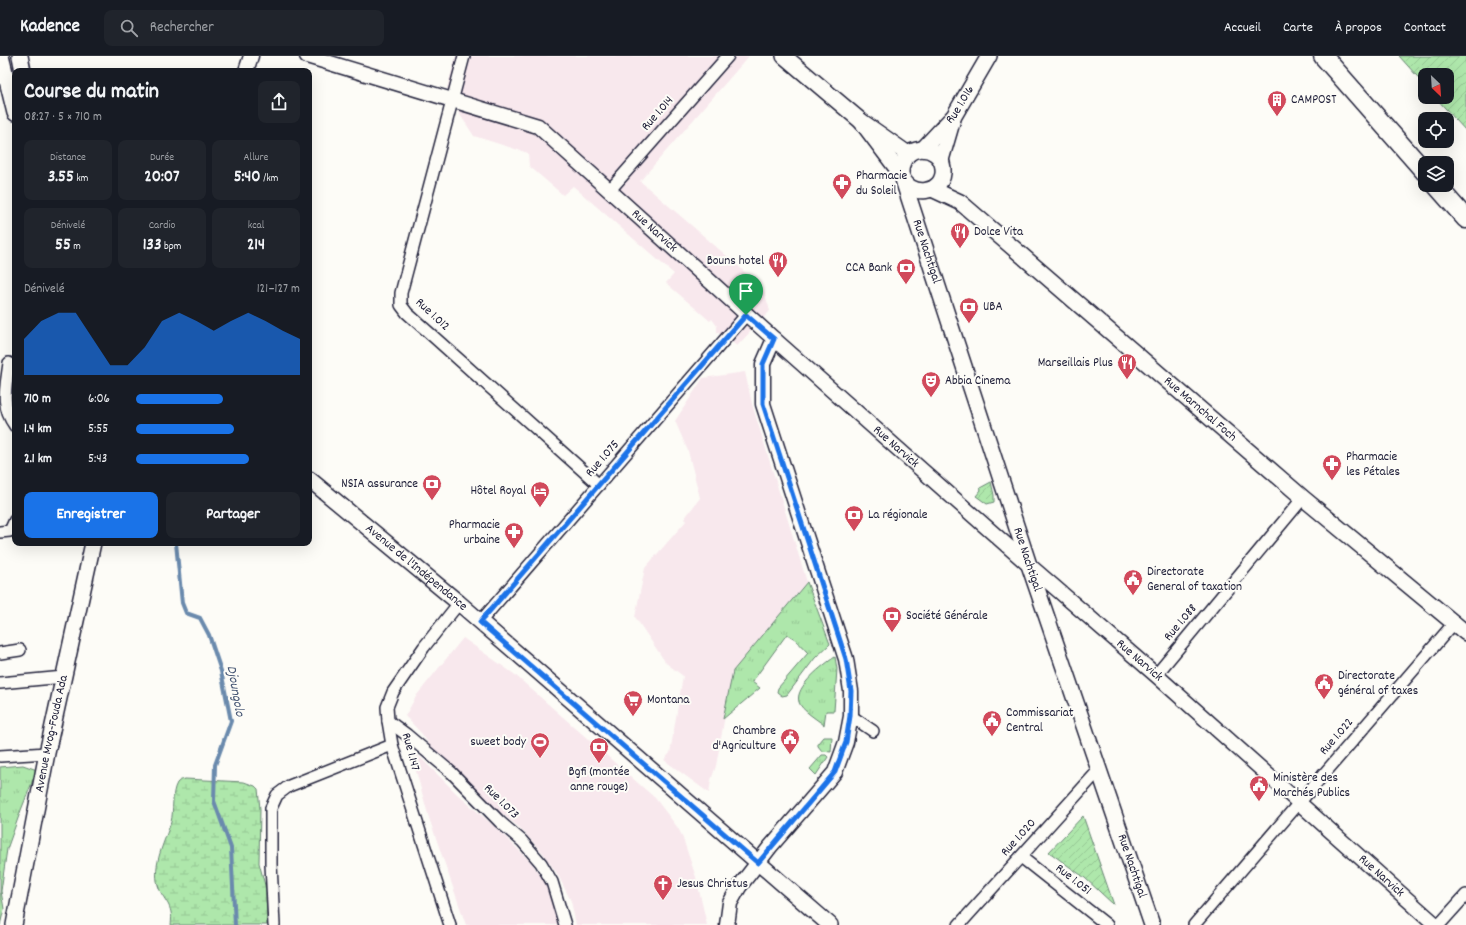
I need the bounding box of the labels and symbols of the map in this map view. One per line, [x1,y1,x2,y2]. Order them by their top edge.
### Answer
north arrow [1418,68,1454,104]
street label: Rue 1.016 [941,82,979,129]
building icon: CAMPOST [1266,89,1288,117]
place label: CAMPOST [1291,91,1336,110]
street label: Rue 1.014 [637,92,679,136]
place label: Pharmacie du Soleil [856,167,907,201]
pharmacy icon: Pharmacie du Soleil [831,172,853,200]
street label: Rue Narvick [627,205,682,257]
street label: Rue Nachtigal [907,217,946,286]
restaurant icon: Dolce Vita [949,221,971,249]
place label: Dolce Vita [974,223,1024,242]
restaurant icon: Bouns hotel [767,250,789,278]
place label: Bouns hotel [707,252,764,271]
bank icon: CCA Bank [895,257,917,285]
place label: CCA Bank [845,259,892,278]
pin [729,274,763,315]
street label: Rue 1.012 [410,294,454,336]
bank icon: UBA [958,296,980,324]
place label: UBA [983,298,1003,317]
restaurant icon: Marseillais Plus [1116,352,1138,380]
place label: Marseillais Plus [1038,354,1113,373]
theatre icon: Abbia Cinema [920,370,942,398]
place label: Abbia Cinema [945,372,1011,391]
street label: Rue Marnchal Foch [1159,372,1241,446]
street label: Rue Narvick [868,421,923,473]
street label: Rue 1.075 [581,436,625,482]
place label: Pharmacie les Pétales [1346,448,1400,482]
pharmacy icon: Pharmacie les Pétales [1321,453,1343,481]
bank icon: NSIA assurance [421,473,443,501]
place label: NSIA assurance [341,475,418,494]
hotel icon: Hôtel Royal [529,480,551,508]
place label: Hôtel Royal [470,482,526,501]
bank icon: La régionale [843,504,865,532]
place label: La régionale [868,506,928,525]
place label: Pharmacie urbaine [449,516,500,550]
street label: Avenue de l'Indépendance [361,520,472,616]
pharmacy icon: Pharmacie urbaine [503,521,525,549]
street label: Rue Nachtigal [1008,525,1047,594]
place label: Directorate General of taxation [1147,563,1242,597]
public building icon: Directorate General of taxation [1122,568,1144,596]
street label: Rue 1.088 [1160,600,1202,646]
bank icon: Société Générale [881,605,903,633]
place label: Société Générale [906,607,988,626]
street label: Rue Narvick [1112,635,1167,686]
water label: Djoungolo [221,664,249,719]
place label: Directorate général of taxes [1338,667,1418,701]
street label: Avenue Mvog-Fouda Ada [30,672,73,794]
public building icon: Directorate général of taxes [1313,672,1335,700]
supermarket icon: Montana [622,689,644,717]
place label: Montana [647,691,690,710]
place label: Commissariat Central [1006,704,1074,738]
public building icon: Commissariat Central [981,709,1003,737]
street label: Rue 1.022 [1315,714,1359,760]
place label: Chambre d'Agriculture [712,722,776,756]
public building icon: Chambre d'Agriculture [779,727,801,755]
street label: Rue 1.147 [396,731,424,773]
sports icon: sweet body [529,731,551,759]
place label: sweet body [470,733,527,752]
bank icon: Bgfi (montée anne rouge) [588,736,610,764]
place label: Bgfi (montée anne rouge) [569,763,630,797]
place label: Ministère des Marchés Publics [1273,769,1350,803]
public building icon: Ministère des Marchés Publics [1248,774,1270,802]
street label: Rue 1.073 [479,780,523,824]
street label: Rue 1.020 [997,815,1041,861]
street label: Rue Nachtigal [1112,831,1152,901]
street label: Rue Narvick [1354,850,1409,902]
street label: Rue 1.051 [1051,860,1095,900]
church icon: Jesus Christus [652,873,674,901]
place label: Jesus Christus [677,875,748,894]

